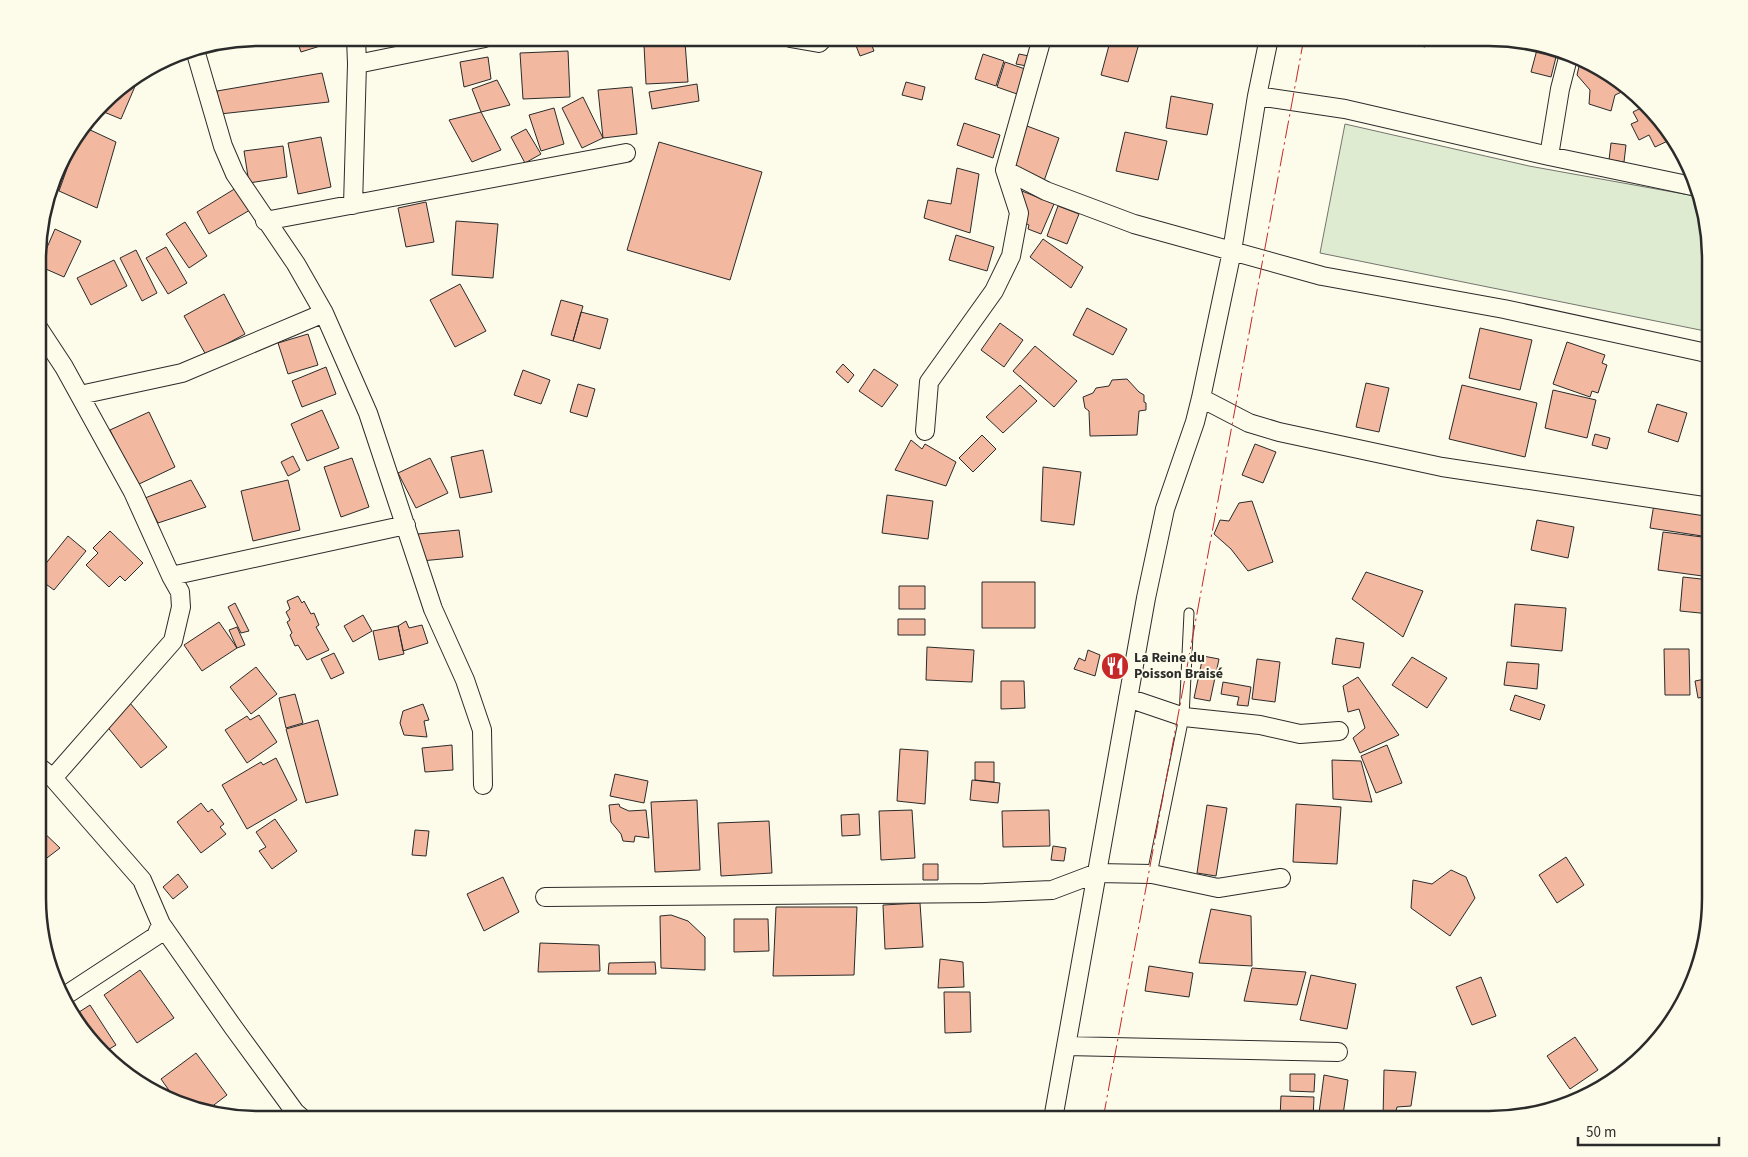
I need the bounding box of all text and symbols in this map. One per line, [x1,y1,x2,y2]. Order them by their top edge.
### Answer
place label: La Reine du Poisson Braisé [1134,648,1223,684]
restaurant icon: La Reine du Poisson Braisé [1100,651,1130,681]
scale bar [1578,1114,1719,1146]
text: 50 m [1586,1122,1616,1143]

